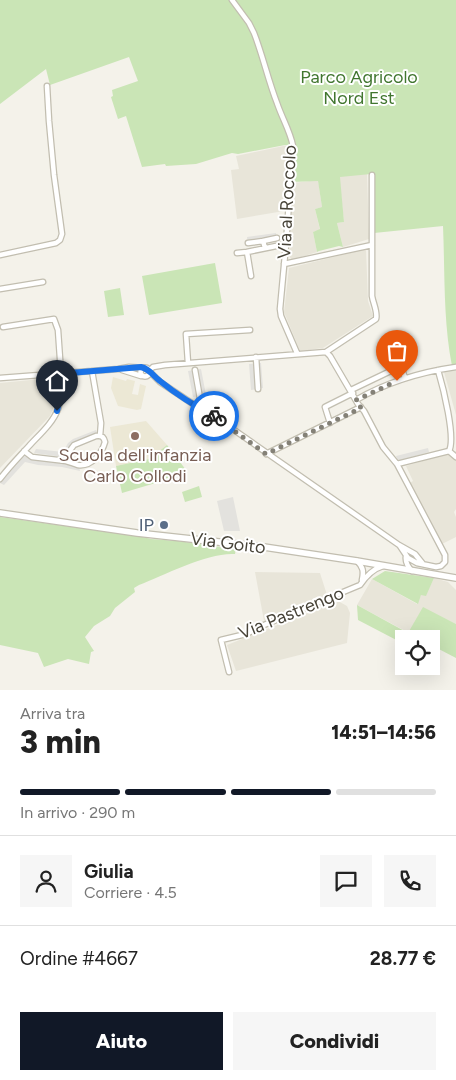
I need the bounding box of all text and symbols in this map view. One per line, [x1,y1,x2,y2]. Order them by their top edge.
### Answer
park label: Parco Agricolo Nord Est [300,66,418,109]
street label: Via al Roccolo [273,145,301,259]
pin [376,330,418,381]
icon: bag [383,337,411,365]
pin [36,360,78,411]
icon: home [43,367,71,395]
courier [189,391,239,441]
icon: bike [200,402,228,430]
marker: Scuola dell'infanzia Carlo Collodi [129,430,141,442]
place label: Scuola dell'infanzia Carlo Collodi [59,444,211,487]
place label: IP [139,514,154,536]
marker: IP [158,519,170,531]
street label: Via Goito [189,527,267,559]
street label: Via Pastrengo [235,582,347,644]
map controls [395,630,440,675]
button: locate [395,630,440,675]
text: Arriva tra [20,704,85,723]
text: 14:51–14:56 [331,721,436,744]
text: 3 min [20,723,101,761]
text: In arrivo · 290 m [20,803,135,822]
button: person [20,855,72,907]
button: chat [320,855,372,907]
button: phone [384,855,436,907]
text: Giulia [84,860,134,883]
text: Corriere · 4.5 [84,883,177,902]
text: Ordine #4667 [20,947,138,970]
text: 28.77 € [370,947,436,970]
button: Aiuto [20,1012,223,1070]
button: Condividi [233,1012,436,1070]

